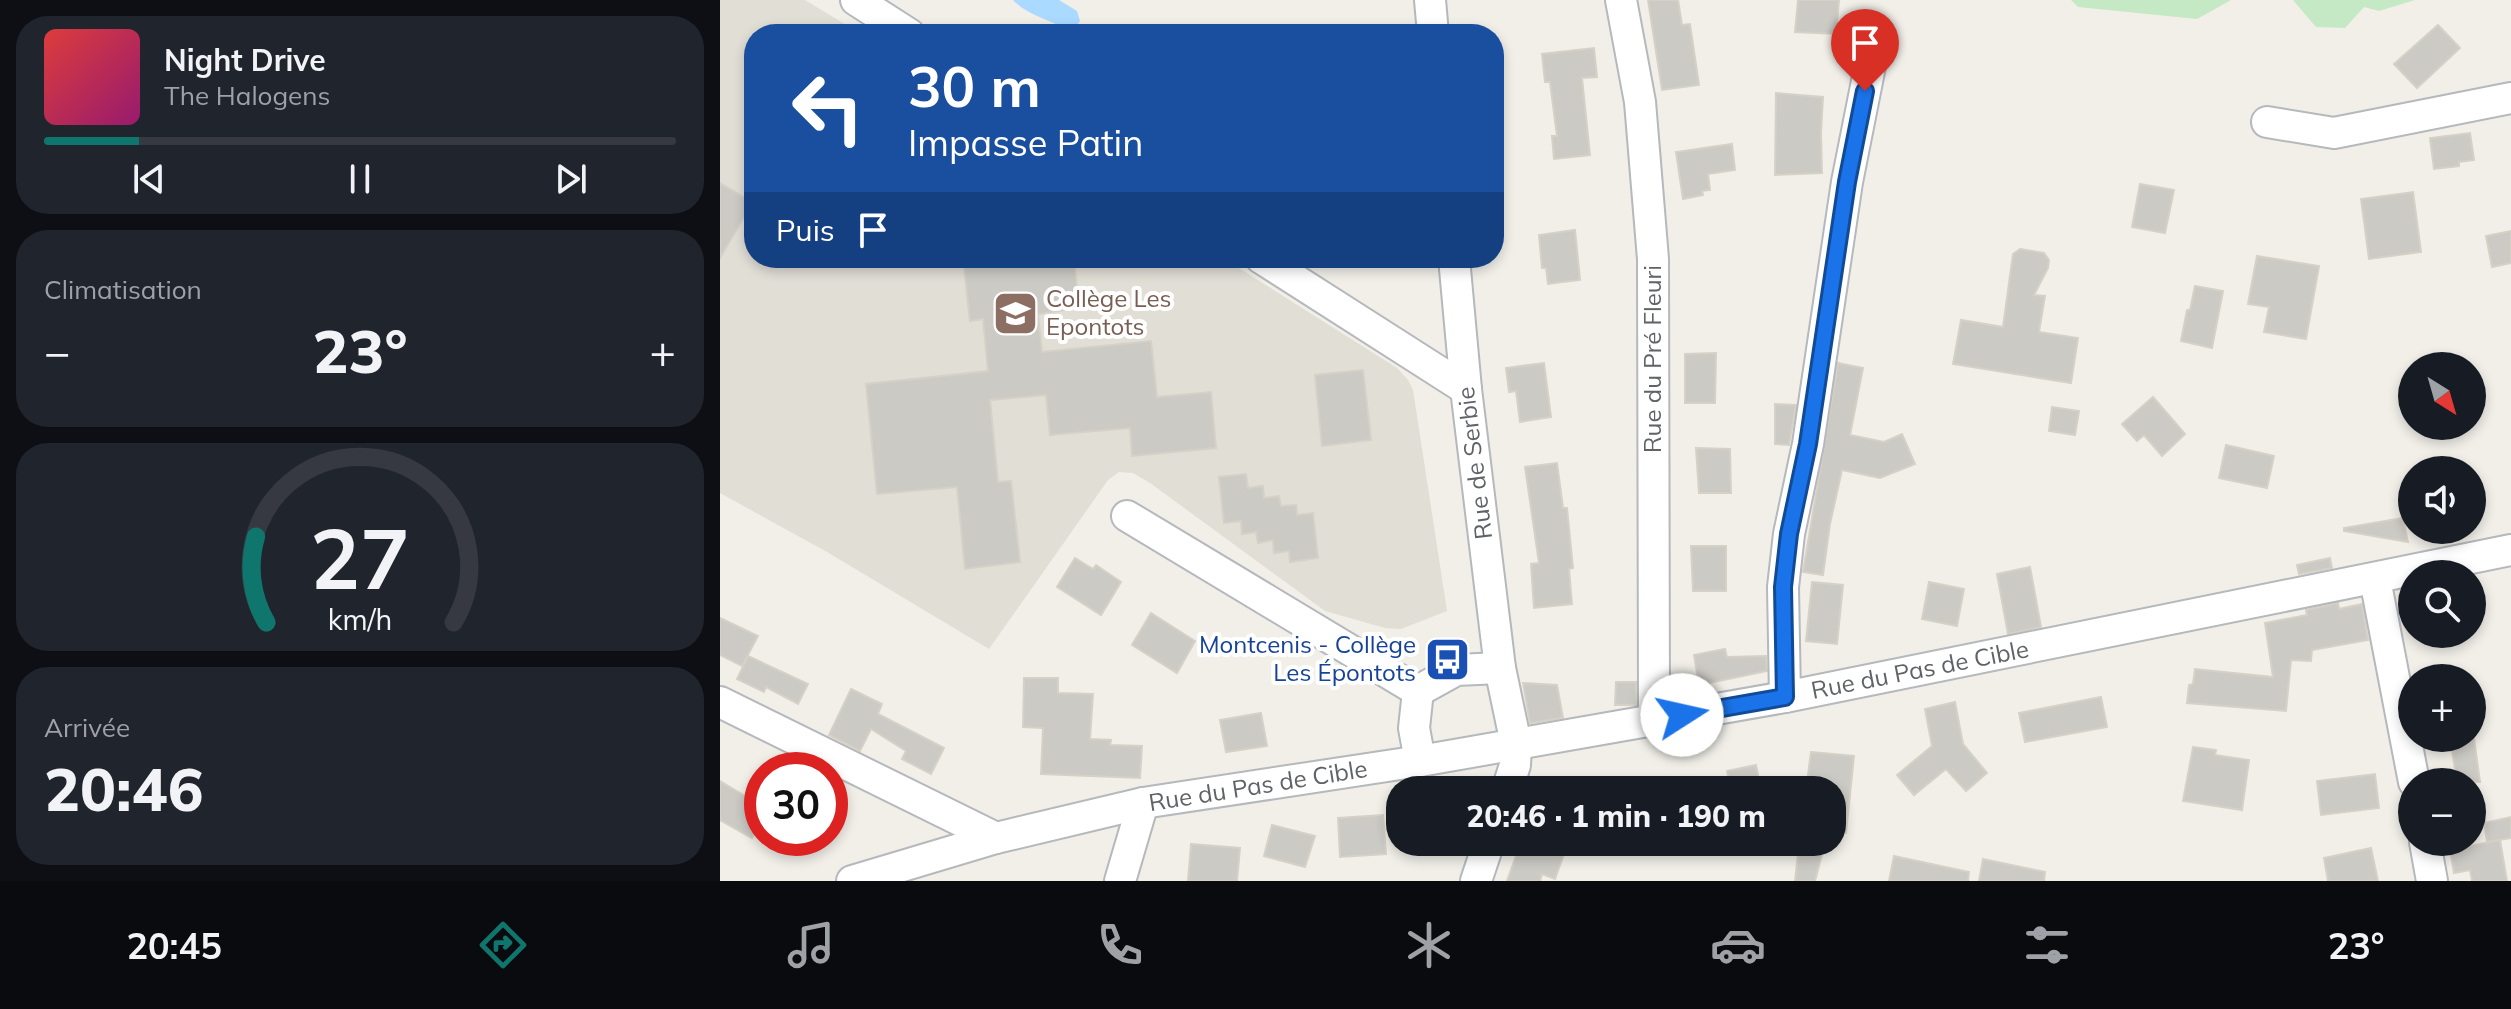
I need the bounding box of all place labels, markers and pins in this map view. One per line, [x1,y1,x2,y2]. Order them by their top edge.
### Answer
pin [1831,9,1899,91]
place label: Collège Les Epontots [1046,283,1171,341]
school or university icon: Collège Les Epontots [991,289,1039,337]
place label: Montcenis - Collège Les Épontots [1199,629,1416,687]
bus stop icon: Montcenis - Collège Les Épontots [1423,635,1471,683]

